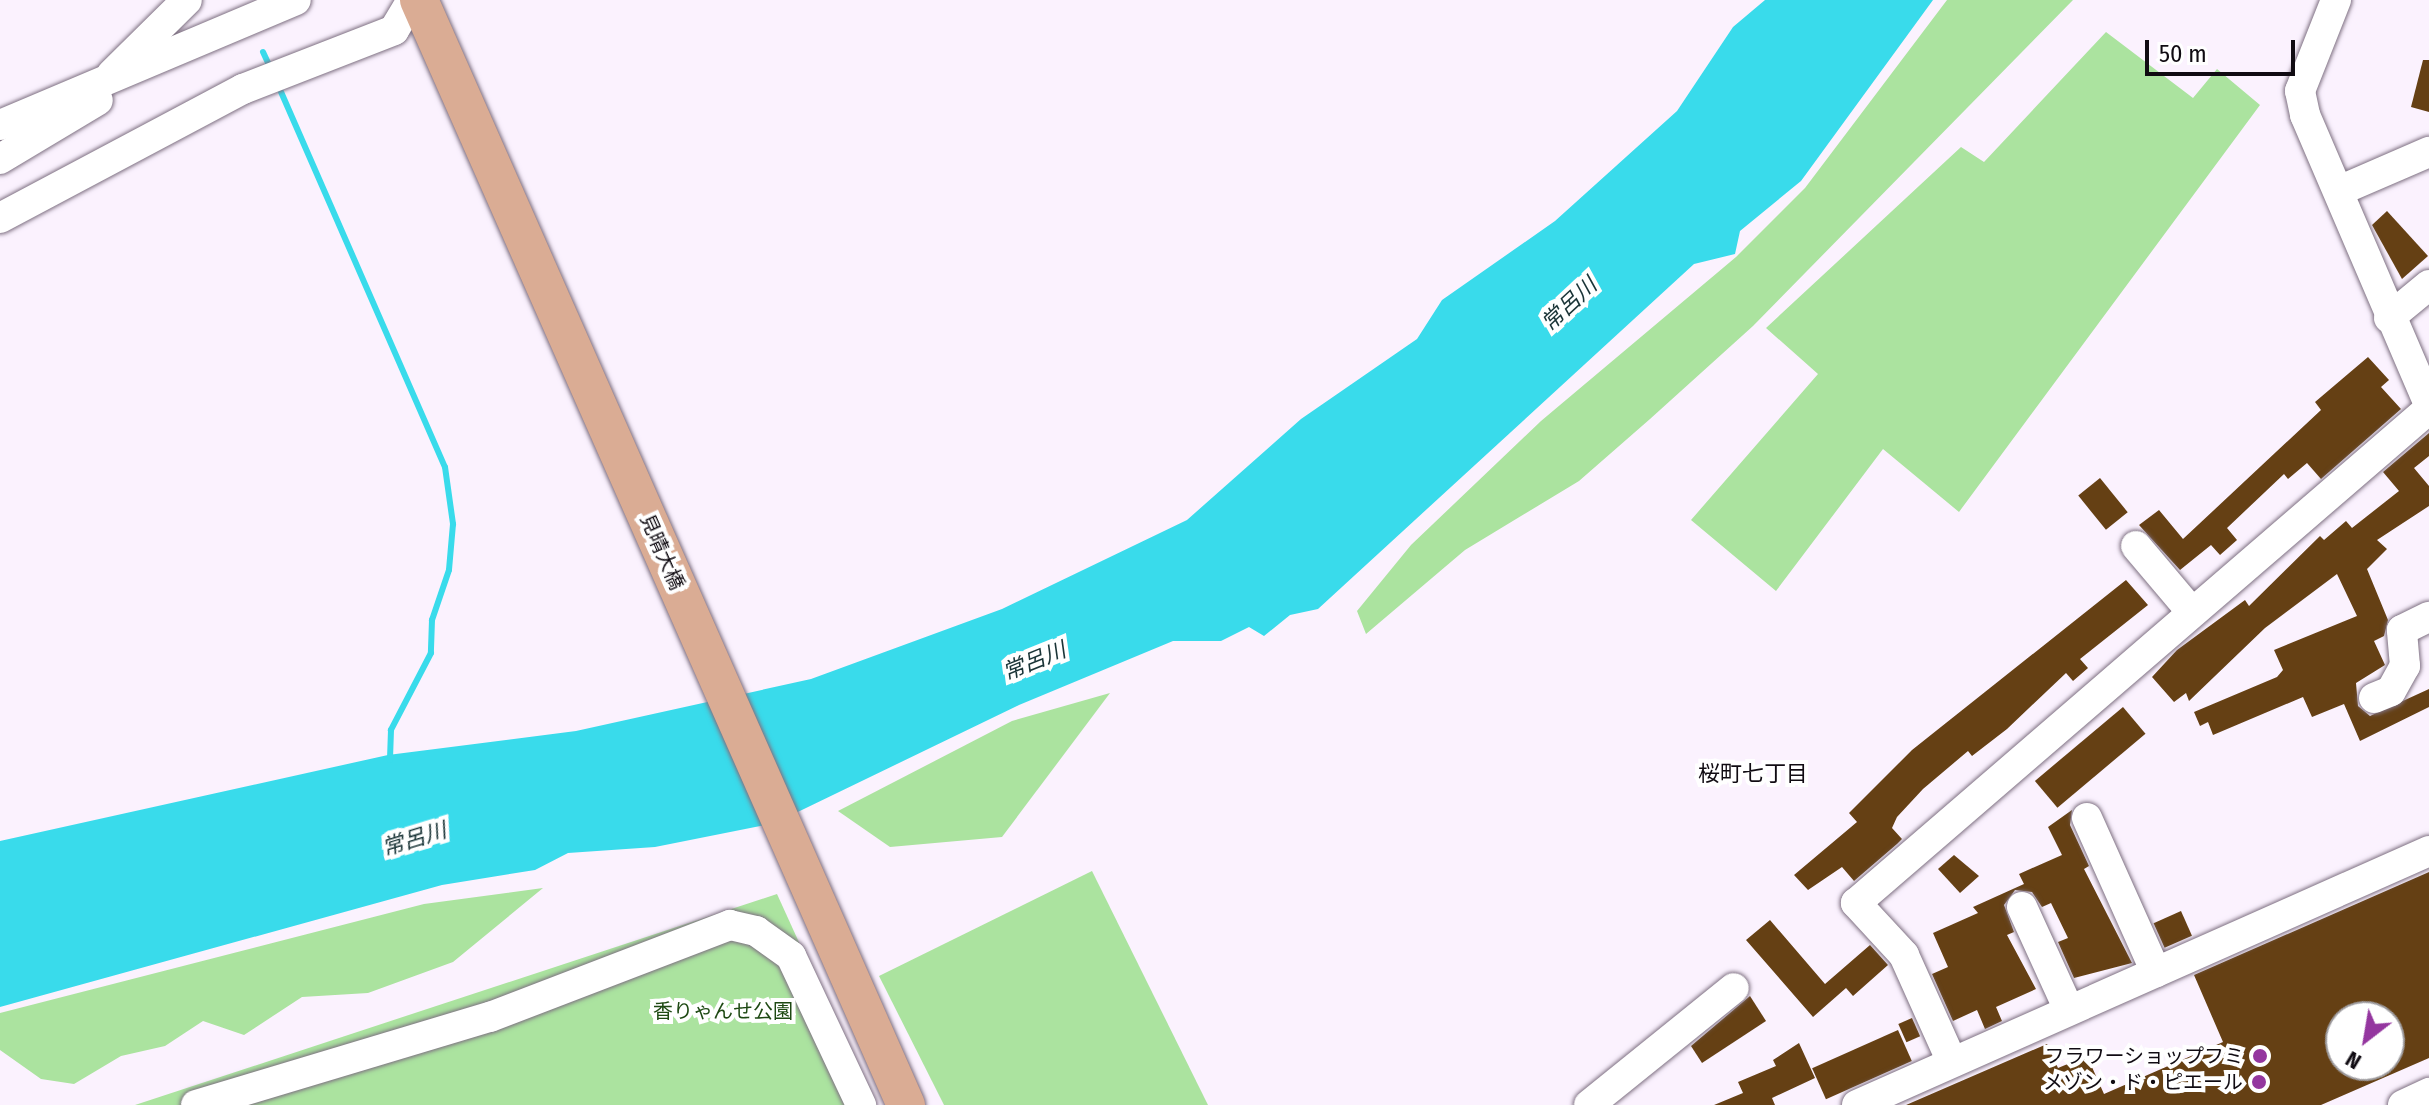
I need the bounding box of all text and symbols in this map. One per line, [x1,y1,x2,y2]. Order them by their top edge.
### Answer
scale bar [2149,24,2299,74]
text: 50 m [2159,40,2207,68]
water label: 常呂川 [1536,272,1602,336]
street label: 見晴大橋 [635,511,689,593]
water label: 常呂川 [998,636,1070,686]
district label: 桜町七丁目 [1698,761,1808,787]
water label: 常呂川 [379,817,449,861]
park label: 香りゃんせ公園 [653,999,793,1023]
north arrow [2325,1001,2405,1081]
place label: フラワーショップフミ [2044,1044,2244,1068]
text: N [2341,1045,2366,1075]
marker: フラワーショップフミ [2251,1047,2269,1065]
place label: メゾン・ド・ピエール [2043,1070,2243,1094]
marker: メゾン・ド・ピエール [2250,1073,2268,1091]

